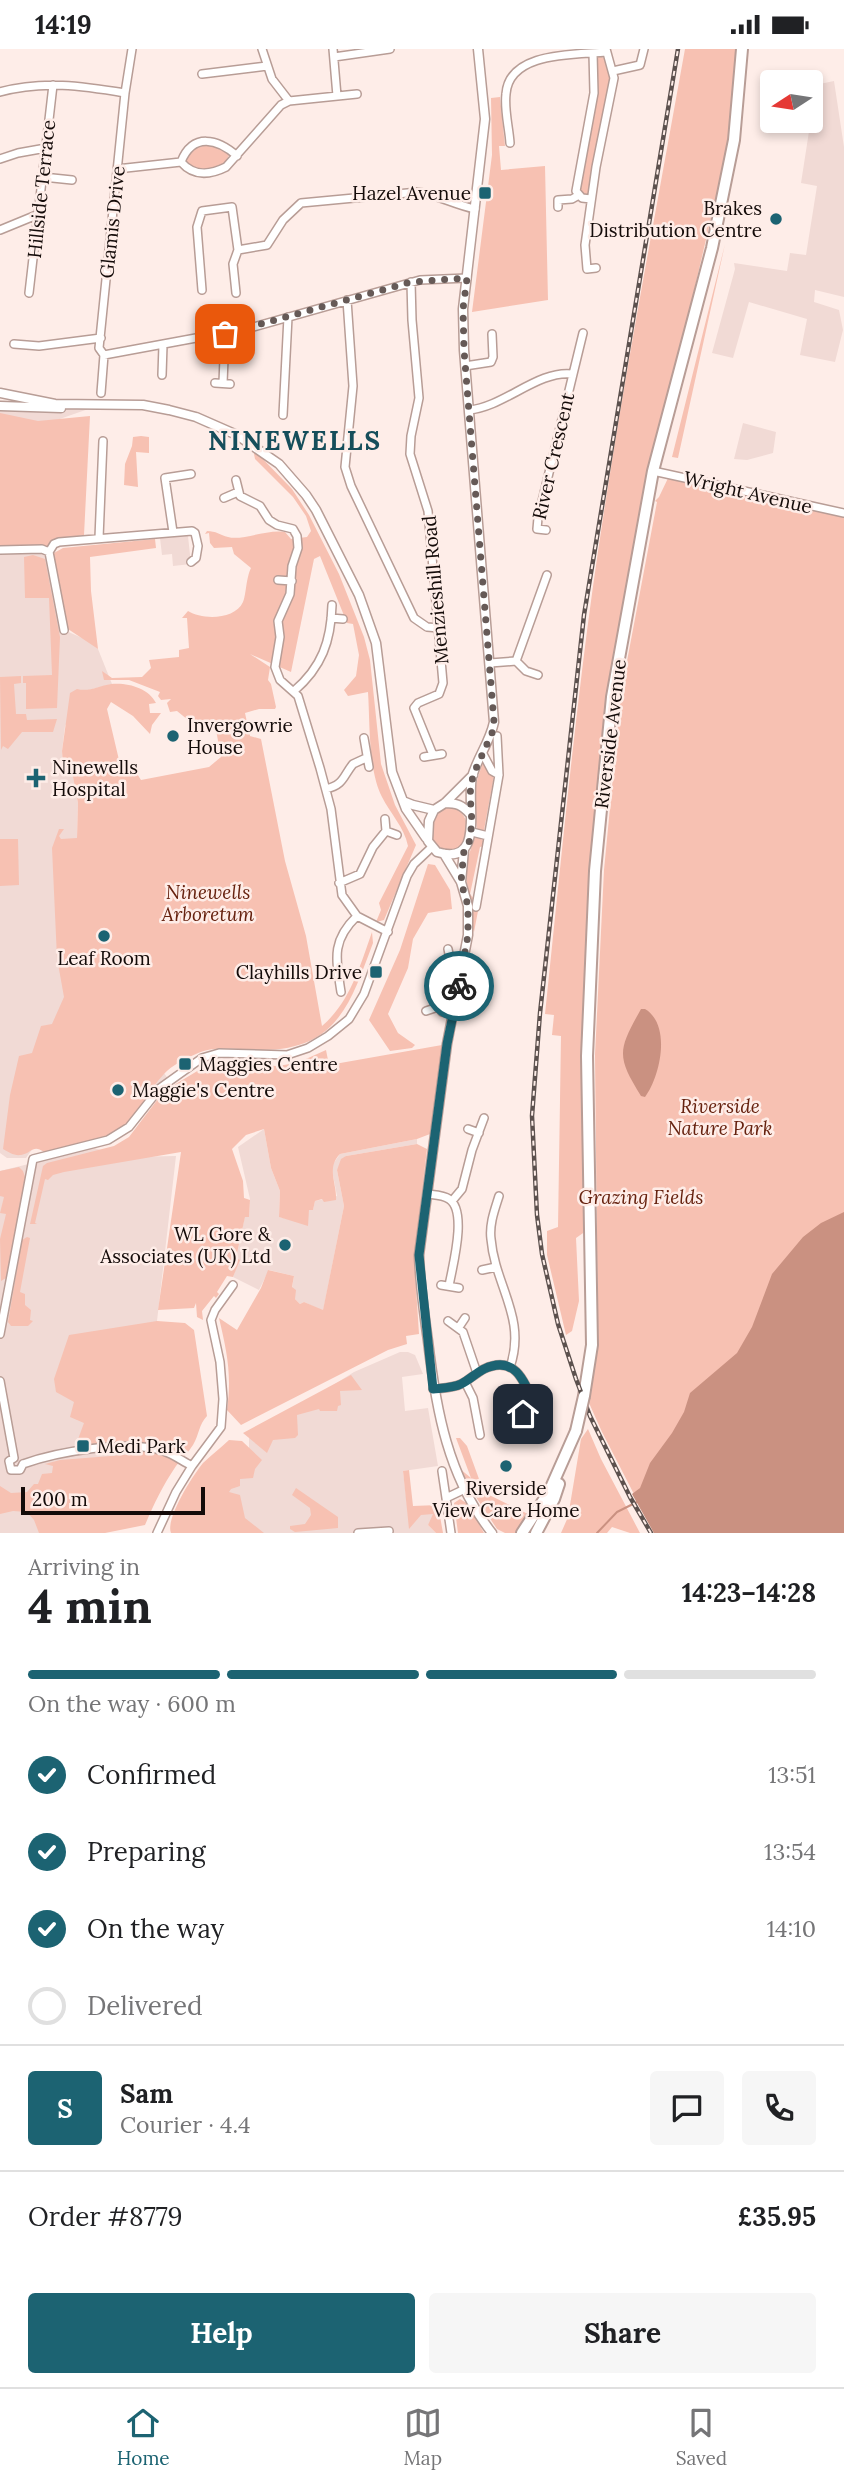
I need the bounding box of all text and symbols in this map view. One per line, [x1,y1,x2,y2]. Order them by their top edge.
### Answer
text: 14:19 [35,8,92,41]
north arrow [760,70,822,133]
map controls [760,70,823,133]
street label: Hillside Terrace [22,119,60,259]
street label: Glamis Drive [94,165,130,279]
place label: Hazel Avenue [352,181,471,205]
marker: Hazel Avenue [477,185,493,201]
place label: Brakes Distribution Centre [589,196,762,242]
marker: Brakes Distribution Centre [768,211,784,227]
pin [195,304,255,364]
icon: bag [206,315,244,353]
street label: River Crescent [527,389,579,522]
district label: NINEWELLS [208,424,382,457]
street label: Wright Avenue [681,466,815,518]
street label: Menzieshill Road [417,515,453,665]
street label: Riverside Avenue [589,658,631,810]
place label: Invergowrie House [187,713,293,759]
marker: Invergowrie House [165,728,181,744]
place label: Ninewells Hospital [52,755,138,801]
marker: Ninewells Hospital [26,768,46,788]
park label: Ninewells Arboretum [161,880,255,926]
marker: Leaf Room [96,928,112,944]
place label: Leaf Room [57,946,151,970]
courier [424,951,494,1021]
place label: Clayhills Drive [236,960,362,984]
marker: Clayhills Drive [368,964,384,980]
icon: bike [440,967,478,1005]
place label: Maggies Centre [199,1052,338,1076]
marker: Maggies Centre [177,1056,193,1072]
place label: Maggie's Centre [132,1078,275,1102]
marker: Maggie's Centre [110,1082,126,1098]
park label: Riverside Nature Park [667,1094,773,1140]
park label: Grazing Fields [579,1185,703,1209]
place label: WL Gore & Associates (UK) Ltd [99,1222,272,1269]
marker: WL Gore & Associates (UK) Ltd [277,1237,293,1253]
pin [493,1384,553,1444]
icon: home [504,1395,542,1433]
place label: Medi Park [97,1434,187,1458]
marker: Medi Park [75,1438,91,1454]
marker: Riverside View Care Home [498,1458,514,1474]
place label: Riverside View Care Home [431,1476,580,1522]
scale bar [21,1484,205,1516]
text: 200 m [32,1487,88,1511]
text: Arriving in [28,1552,140,1581]
text: 14:23–14:28 [682,1576,816,1609]
text: 4 min [28,1577,152,1636]
text: On the way · 600 m [28,1689,236,1718]
icon: check [28,1756,66,1794]
text: Confirmed [87,1758,216,1791]
text: 13:51 [768,1760,816,1789]
icon: check [28,1833,66,1871]
text: Preparing [87,1835,206,1868]
text: 13:54 [764,1837,816,1866]
icon: check [28,1910,66,1948]
text: On the way [87,1912,224,1945]
text: 14:10 [767,1914,816,1943]
text: Delivered [87,1989,203,2022]
button: chat [650,2071,724,2145]
button: phone [742,2071,816,2145]
text: Sam [120,2077,173,2110]
text: S [57,2092,73,2125]
text: Courier · 4.4 [120,2110,251,2139]
text: Order #8779 [28,2200,183,2233]
text: £35.95 [737,2200,816,2233]
button: Help [28,2293,415,2373]
button: Share [429,2293,816,2373]
tab: Home [117,2404,170,2470]
tab: Map [403,2404,442,2470]
tab: Saved [676,2404,727,2470]

